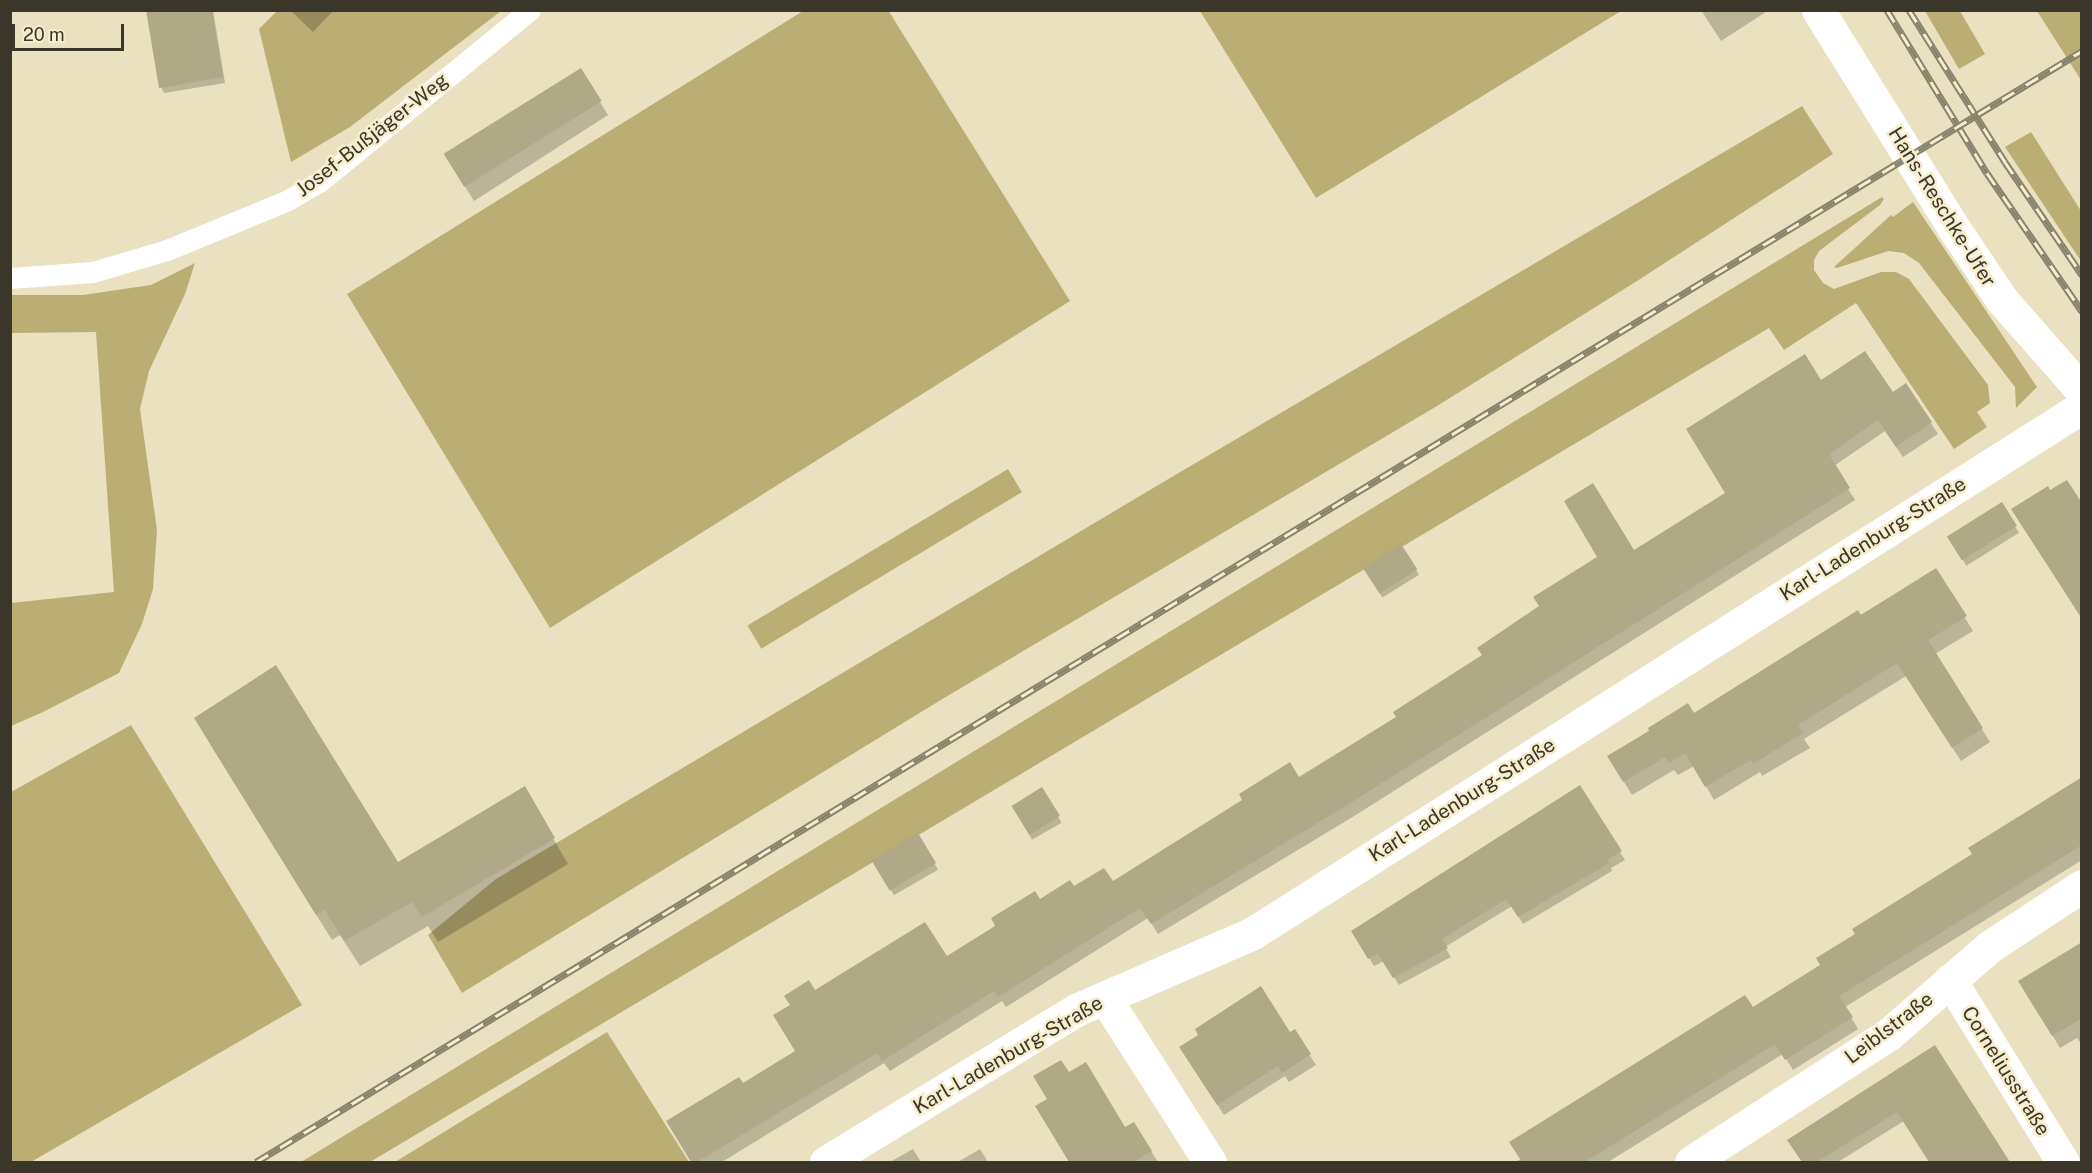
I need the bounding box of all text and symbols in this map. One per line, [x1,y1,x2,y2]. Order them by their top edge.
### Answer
scale bar [15,12,128,50]
text: 20 m [23,24,65,45]
street label: Josef-Bußjäger-Weg [291,68,453,202]
street label: Hans-Reschke-Ufer [1883,123,2001,291]
street label: Karl-Ladenburg-Straße [1775,472,1971,606]
street label: Karl-Ladenburg-Straße [1364,733,1560,867]
street label: Leiblstraße [1840,987,1938,1069]
street label: Karl-Ladenburg-Straße [909,991,1107,1119]
street label: Corneliusstraße [1957,1002,2055,1140]

